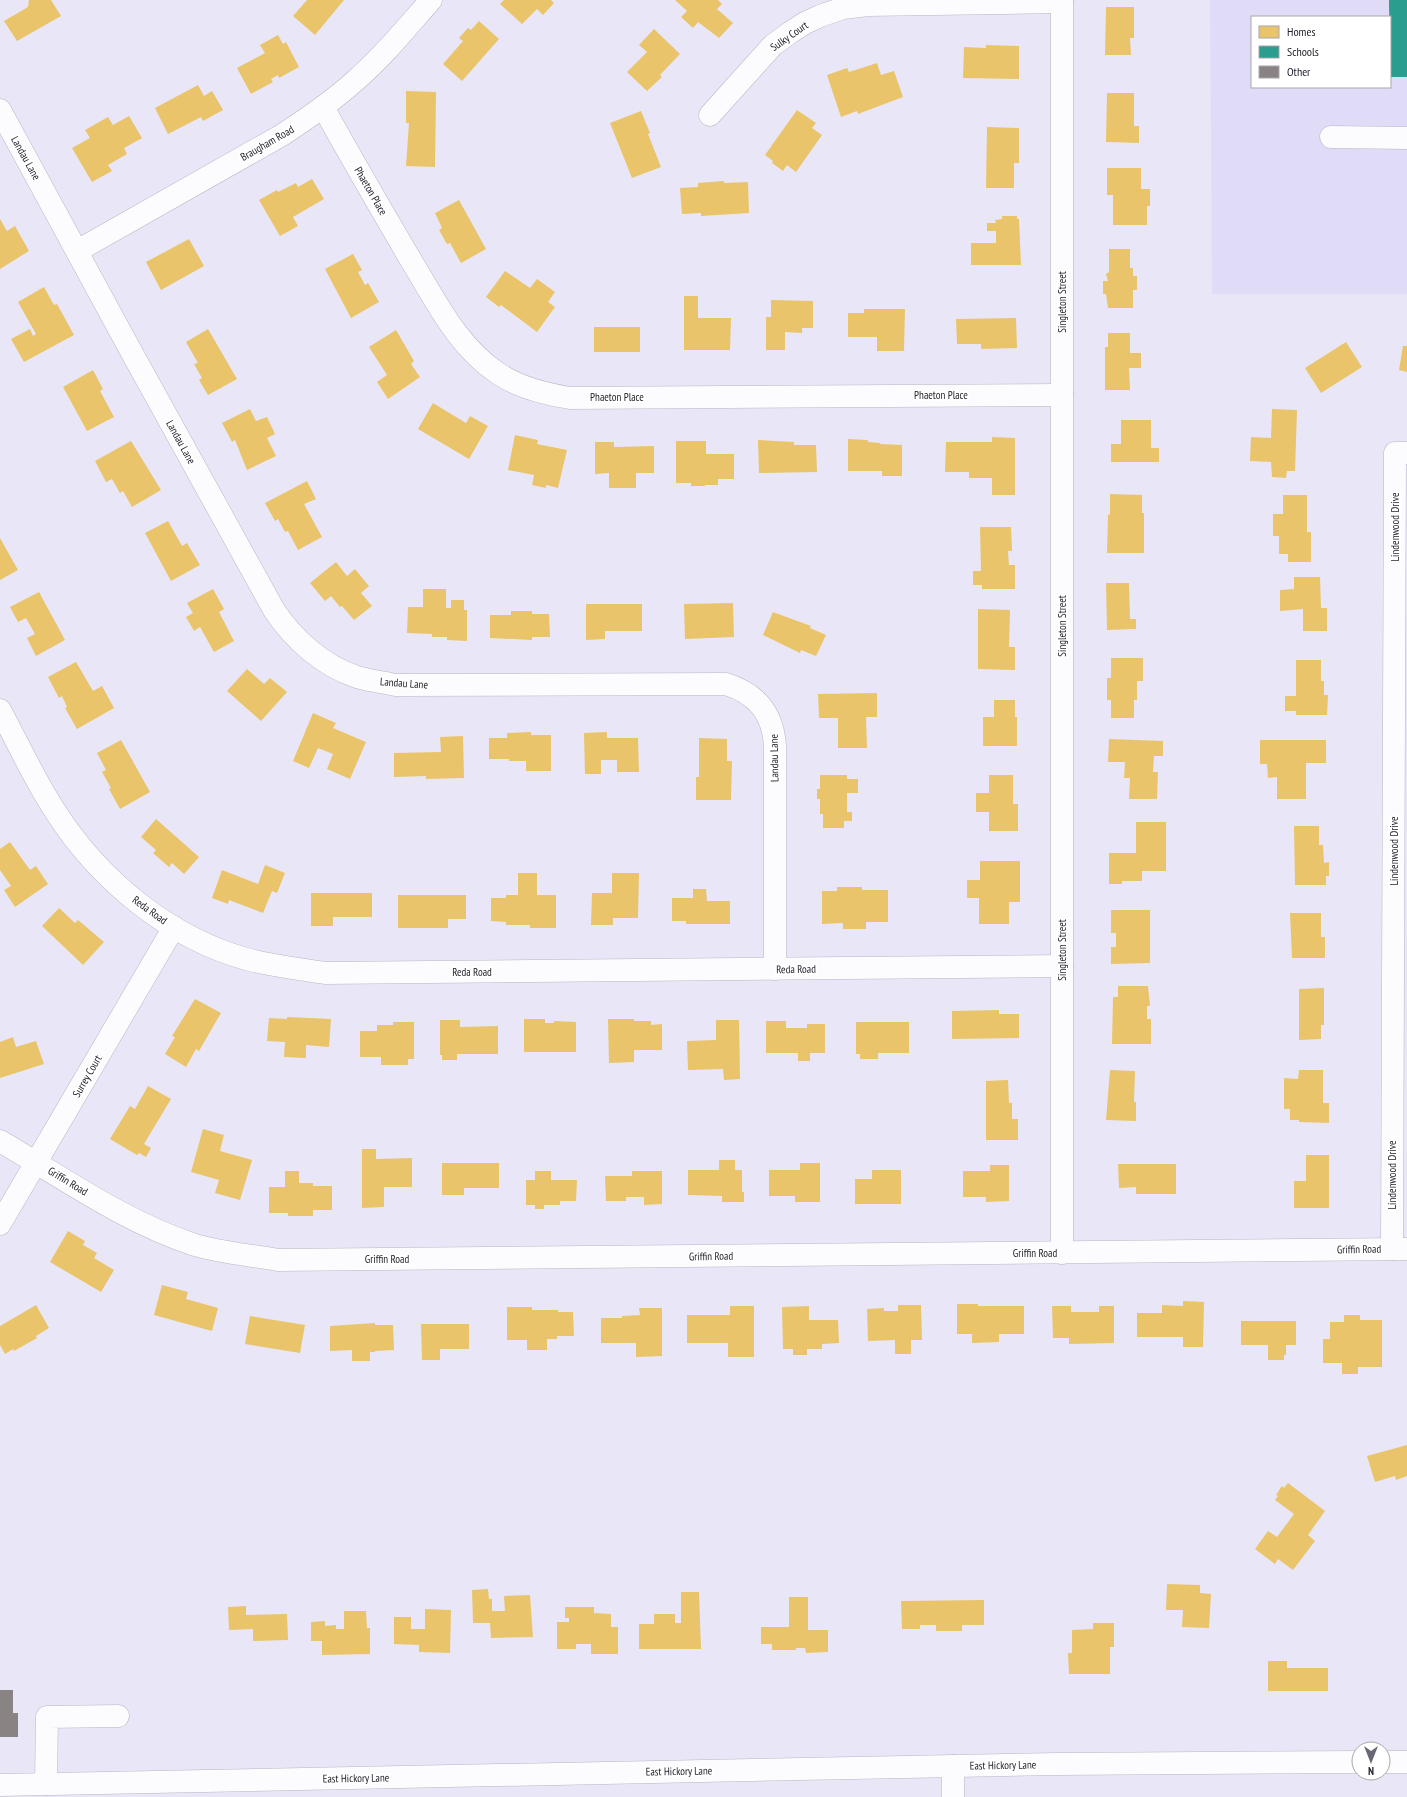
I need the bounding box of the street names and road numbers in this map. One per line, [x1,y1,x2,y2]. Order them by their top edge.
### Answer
street label: Sulky Court [767,18,811,54]
street label: Braugham Road [238,122,297,164]
street label: Landau Lane [8,134,44,183]
street label: Phaeton Place [351,164,391,218]
street label: Singleton Street [1055,271,1069,333]
street label: Phaeton Place [914,388,968,402]
street label: Phaeton Place [590,390,644,404]
street label: Landau Lane [163,418,199,467]
street label: Lindenwood Drive [1388,492,1402,561]
street label: Singleton Street [1055,595,1069,657]
street label: Landau Lane [380,674,429,692]
street label: Landau Lane [767,733,781,782]
street label: Lindenwood Drive [1387,816,1401,885]
street label: Reda Road [130,893,170,927]
street label: Singleton Street [1055,919,1069,981]
street label: Reda Road [776,962,816,976]
street label: Reda Road [452,965,492,979]
street label: Surrey Court [69,1052,105,1100]
street label: Lindenwood Drive [1385,1140,1399,1209]
street label: Griffin Road [45,1164,91,1199]
street label: Griffin Road [1337,1242,1382,1256]
street label: Griffin Road [1013,1246,1057,1260]
street label: Griffin Road [689,1249,734,1263]
street label: Griffin Road [365,1252,409,1266]
street label: East Hickory Lane [970,1757,1037,1773]
street label: East Hickory Lane [646,1763,713,1779]
street label: East Hickory Lane [323,1770,390,1786]

